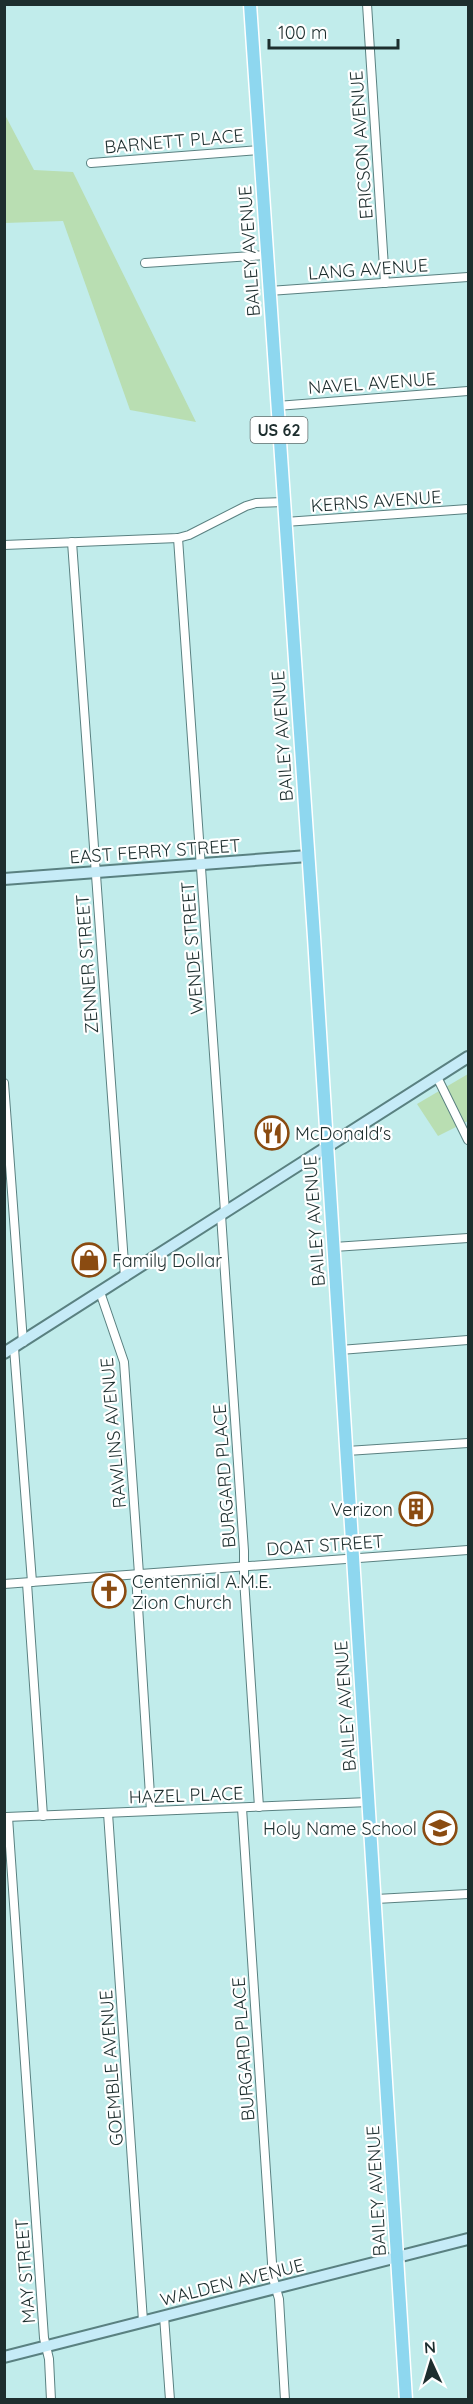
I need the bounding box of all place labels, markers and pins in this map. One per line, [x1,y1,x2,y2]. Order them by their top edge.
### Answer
restaurant icon: McDonald's [254,1115,290,1151]
place label: McDonald's [295,1122,391,1145]
shop icon: Family Dollar [71,1242,107,1278]
place label: Family Dollar [112,1249,222,1272]
building icon: Verizon [398,1491,434,1527]
place label: Verizon [331,1498,393,1521]
place label: Centennial A.M.E. Zion Church [132,1570,272,1614]
church icon: Centennial A.M.E. Zion Church [91,1573,127,1609]
school or university icon: Holy Name School [422,1810,458,1846]
place label: Holy Name School [263,1817,417,1840]

